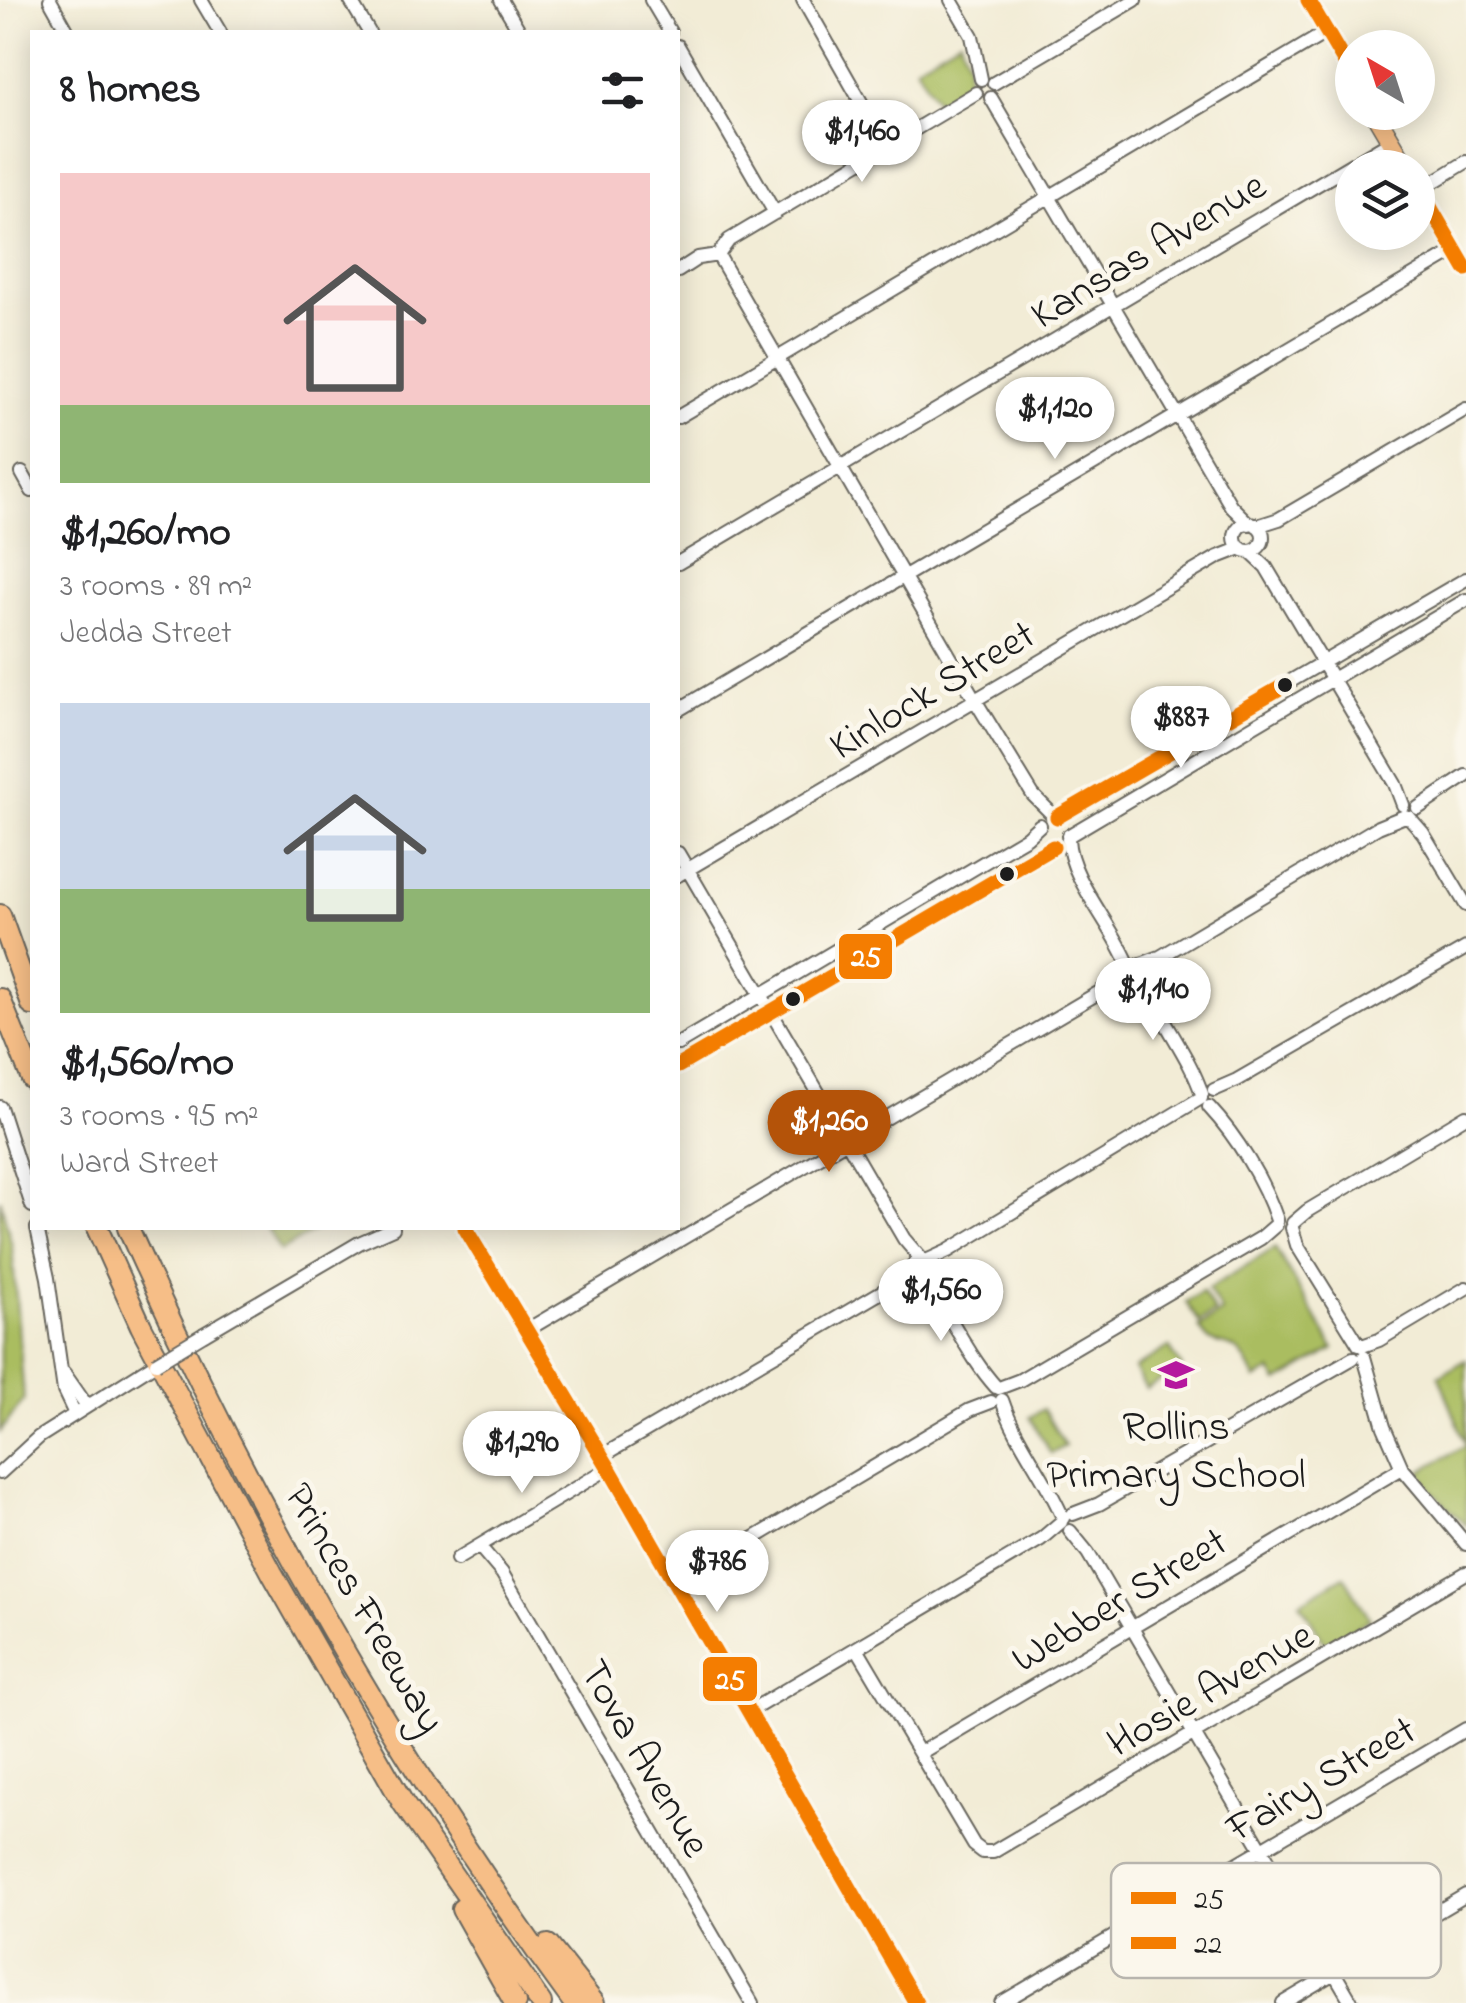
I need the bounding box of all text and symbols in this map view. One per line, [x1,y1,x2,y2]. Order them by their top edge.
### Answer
north arrow [1335,30,1435,130]
map controls [1335,30,1435,250]
text: 8 homes [60,60,201,121]
icon: filters [595,63,650,118]
pin: $1,460 [781,100,943,185]
text: $1,460 [824,109,900,156]
button: layers [1335,150,1435,250]
street label: Kansas Avenue [1020,157,1279,346]
icon: home [265,238,445,418]
pin: $1,120 [974,377,1136,462]
text: $1,120 [1018,386,1092,433]
text: $1,260/mo [60,503,231,564]
text: 3 rooms · 89 m² [60,564,252,611]
street label: Kinlock Street [819,606,1048,777]
text: Jedda Street [60,611,232,658]
unlabelled marker [1275,675,1295,695]
pin: $887 [1122,686,1240,771]
text: $887 [1153,695,1209,742]
icon: home [265,768,445,948]
unlabelled marker [997,864,1017,884]
line badge: 25 [837,932,894,981]
text: 25 [850,939,881,980]
pin: $1,140 [1072,958,1234,1043]
text: $1,140 [1117,967,1189,1014]
unlabelled marker [783,989,803,1009]
text: $1,560/mo [60,1033,234,1094]
pin: $1,260 [748,1090,910,1175]
text: 3 rooms · 95 m² [60,1094,259,1141]
text: $1,260 [790,1099,868,1146]
text: Ward Street [60,1141,219,1188]
pin: $1,560 [860,1259,1022,1344]
text: $1,560 [900,1268,982,1315]
school or university icon: Rollins Primary School [1157,1356,1195,1394]
place label: Rollins Primary School [1046,1398,1306,1507]
pin: $1,290 [441,1411,603,1496]
text: $1,290 [485,1420,559,1467]
street label: Princes Freeway [267,1473,460,1746]
street label: Webber Street [1001,1513,1240,1690]
pin: $786 [658,1530,776,1615]
text: $786 [688,1539,746,1586]
street label: Hosie Avenue [1096,1607,1326,1775]
street label: Tova Avenue [562,1649,724,1870]
line badge: 25 [701,1655,759,1703]
text: 25 [714,1662,745,1703]
street label: Fairy Street [1215,1702,1429,1860]
legend [1111,1863,1441,1978]
text: 25 [1194,1881,1224,1922]
text: 22 [1194,1926,1222,1967]

